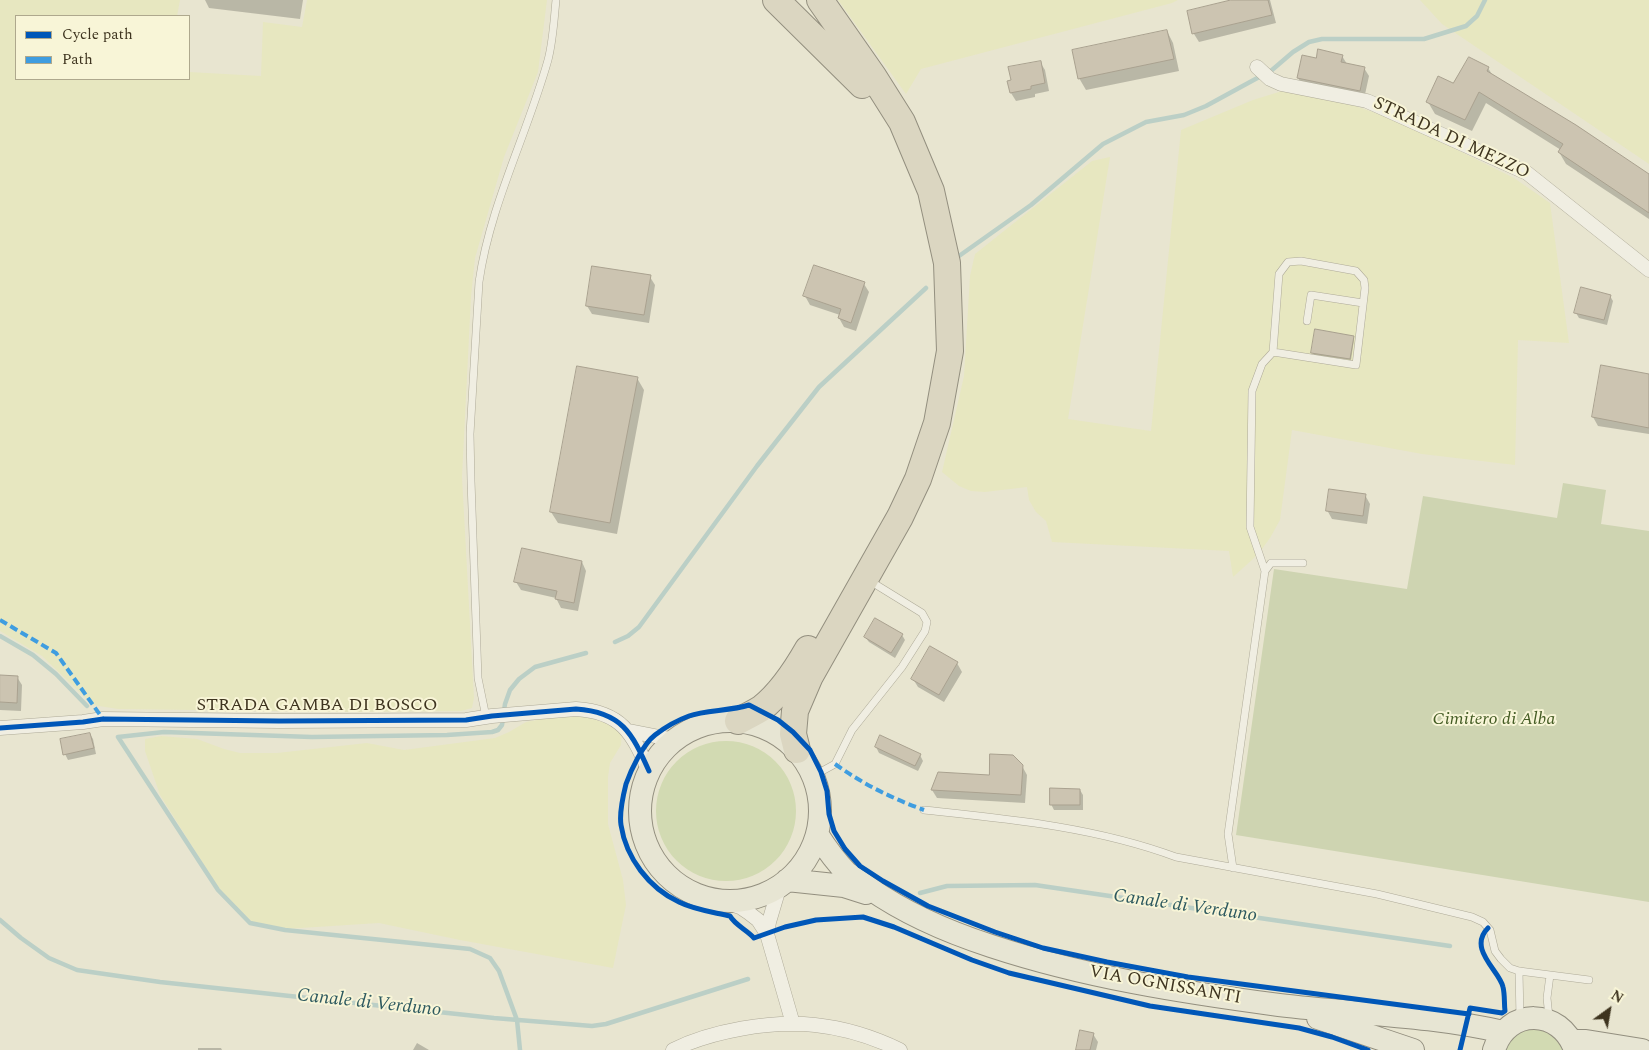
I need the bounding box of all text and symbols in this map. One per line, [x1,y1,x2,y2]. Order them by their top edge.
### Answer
legend [15,15,190,80]
text: Cycle path [62,23,133,46]
text: Path [62,48,93,71]
street label: STRADA DI MEZZO [1369,93,1533,185]
street label: STRADA GAMBA DI BOSCO [196,695,438,717]
park label: Cimitero di Alba [1433,709,1555,731]
water label: Canale di Verduno [1112,886,1258,928]
street label: VIA OGNISSANTI [1087,962,1243,1010]
water label: Canale di Verduno [296,985,442,1023]
north arrow [1584,985,1634,1035]
text: N [1607,985,1628,1009]

